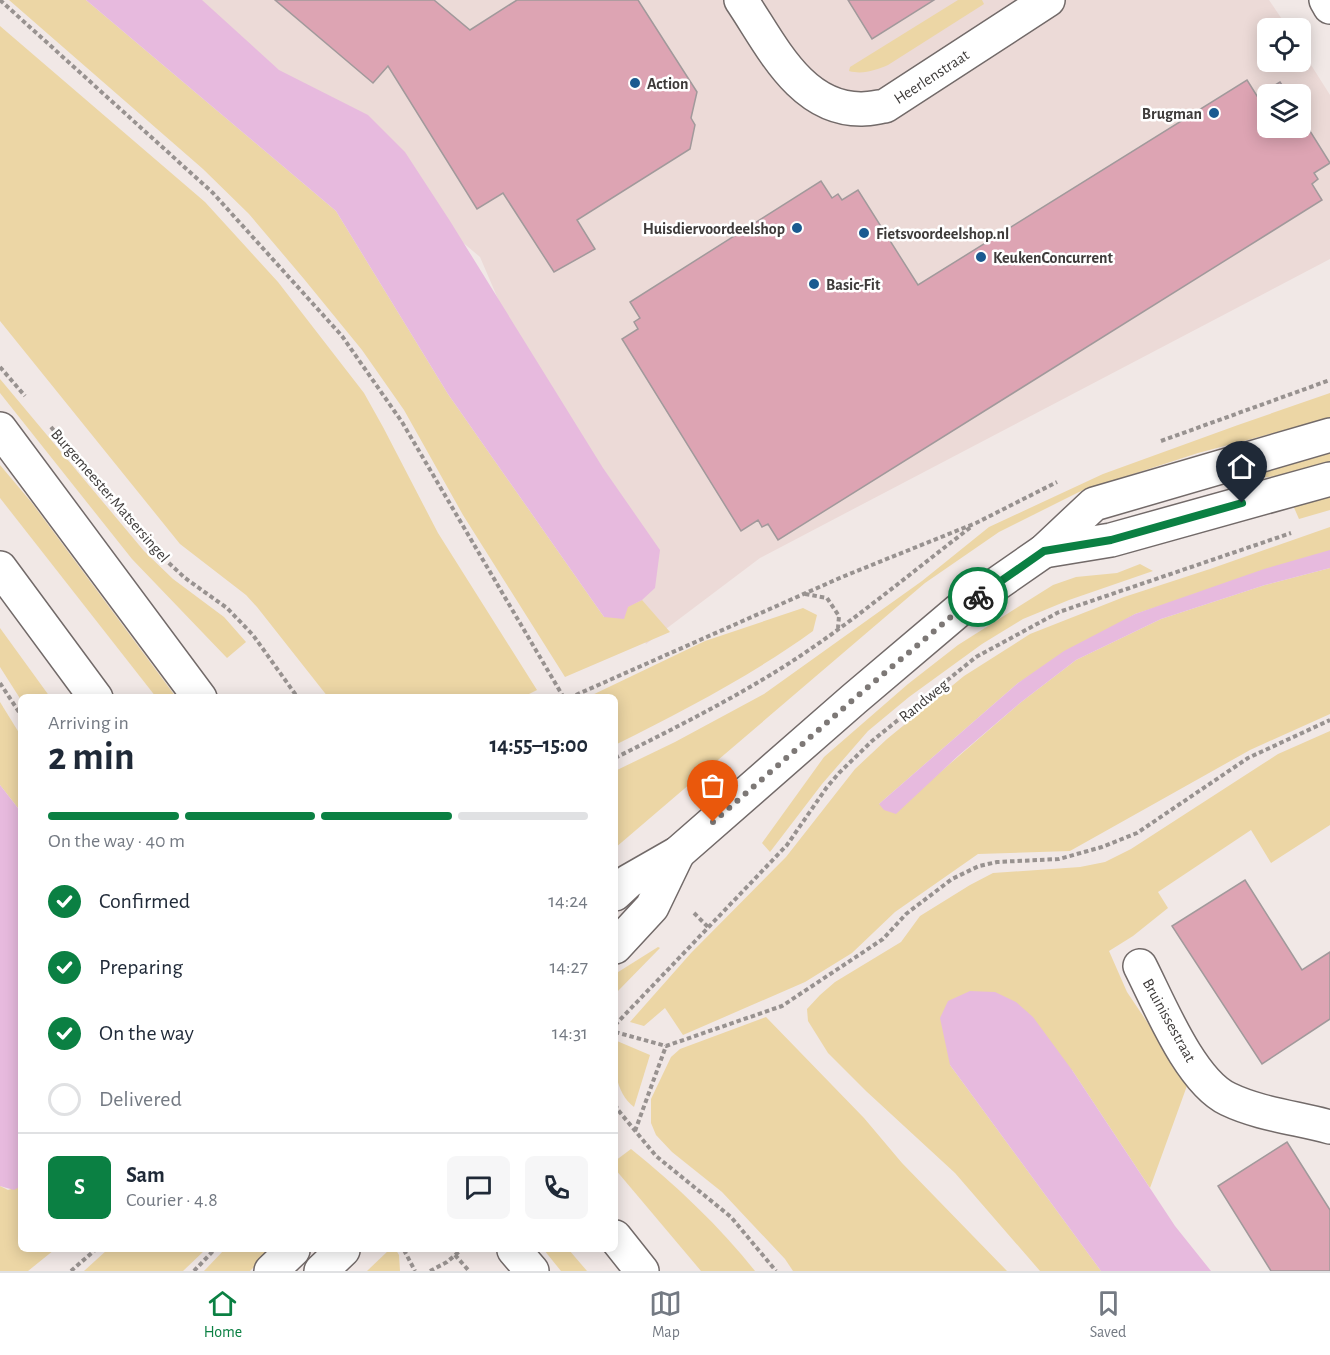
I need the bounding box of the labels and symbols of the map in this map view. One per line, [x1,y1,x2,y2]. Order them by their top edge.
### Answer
street label: Heerlenstraat [891,47,972,107]
marker: Action [628,76,642,90]
place label: Action [647,76,688,92]
place label: Brugman [1142,106,1202,122]
marker: Brugman [1207,106,1221,120]
place label: Huisdiervoordeelshop [643,221,785,237]
marker: Huisdiervoordeelshop [790,221,804,235]
marker: Fietsvoordeelshop.nl [857,226,871,240]
place label: Fietsvoordeelshop.nl [876,226,1009,242]
marker: KeukenConcurrent [974,250,988,264]
place label: KeukenConcurrent [993,250,1113,266]
marker: Basic-Fit [807,277,821,291]
place label: Basic-Fit [826,277,881,293]
street label: Burgemeester Matsersingel [48,426,172,565]
pin [1216,441,1267,503]
courier [948,567,1008,627]
street label: Randweg [896,676,951,725]
pin [687,760,738,822]
street label: Bruinissestraat [1140,976,1199,1065]

